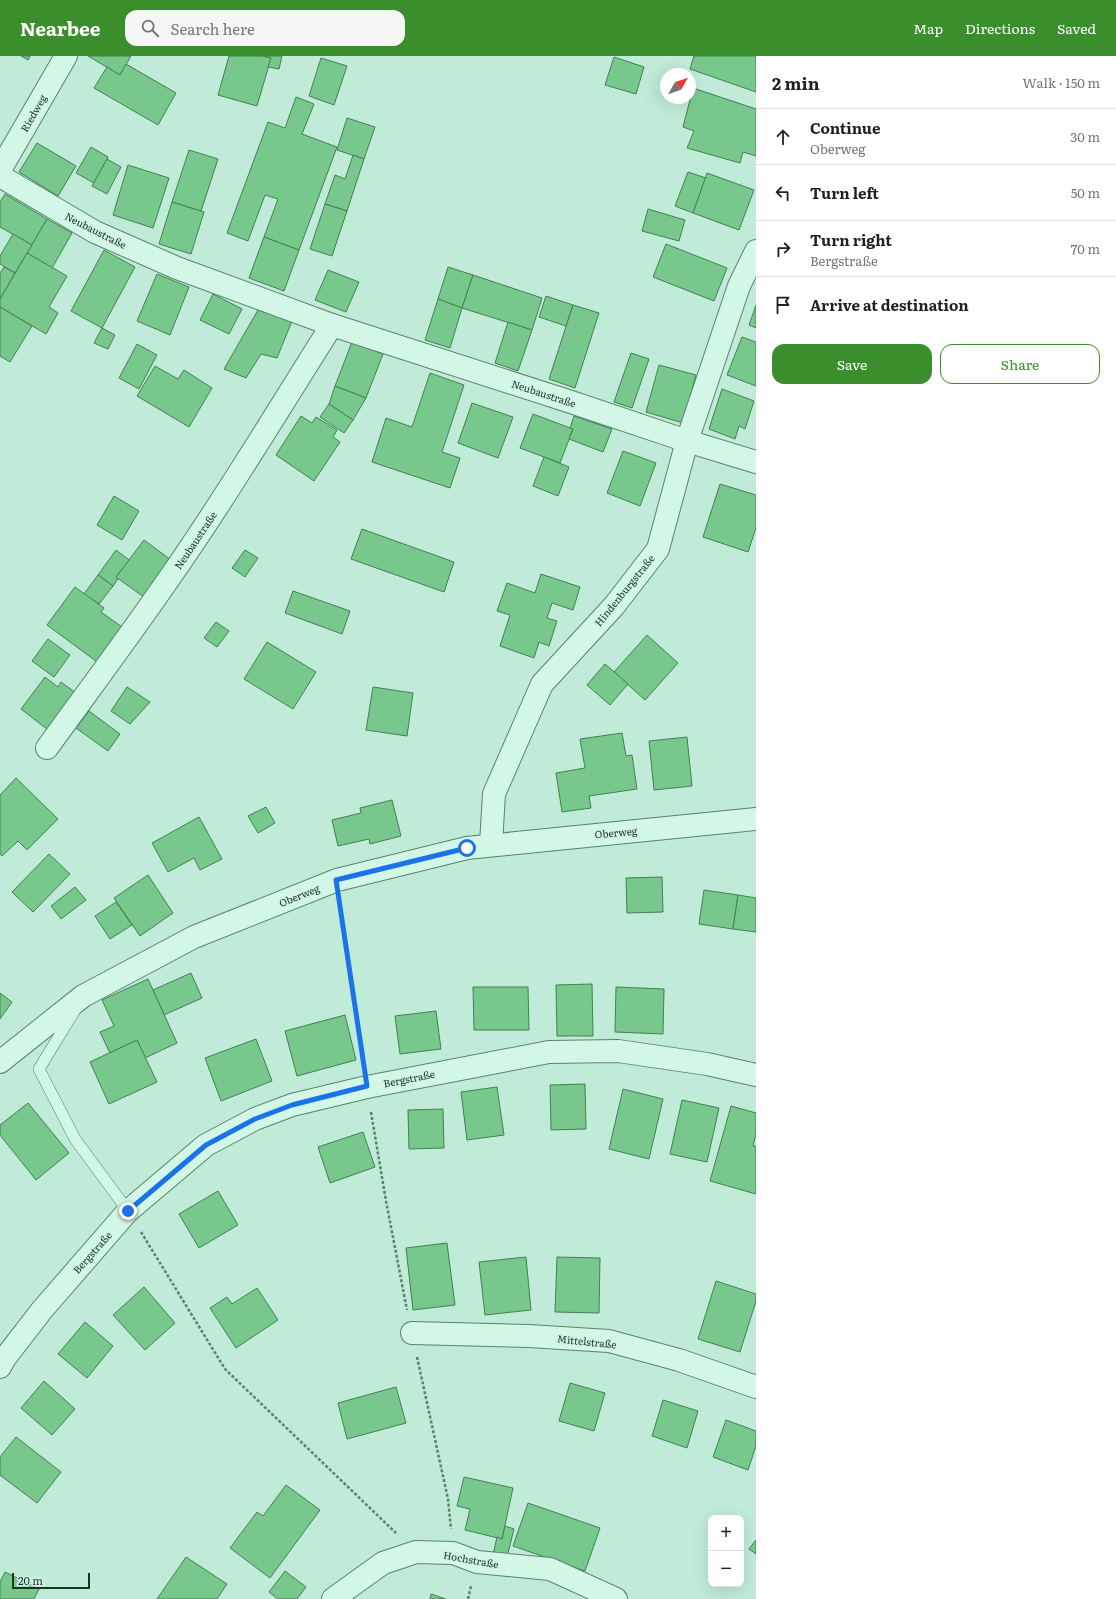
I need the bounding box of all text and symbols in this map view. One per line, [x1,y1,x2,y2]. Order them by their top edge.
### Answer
search box [125,10,405,46]
text: Nearbee [20,14,101,42]
icon: search [139,17,161,39]
text: Search here [171,17,255,40]
text: Map [913,18,943,38]
text: Directions [965,18,1035,38]
text: Saved [1057,18,1096,38]
north arrow [660,68,696,104]
text: 2 min [772,70,820,95]
text: Walk · 150 m [1023,73,1100,92]
street label: Riedweg [16,91,50,134]
text: Continue [810,116,880,139]
icon: ahead [772,126,794,148]
text: 30 m [1070,127,1100,146]
text: Oberweg [810,139,866,158]
text: Turn left [810,181,879,204]
icon: left [772,182,794,204]
text: 50 m [1071,183,1100,202]
street label: Neubaustraße [63,208,129,252]
text: Turn right [810,228,892,251]
icon: right [772,238,794,260]
text: 70 m [1071,239,1100,258]
text: Bergstraße [810,251,878,270]
text: Arrive at destination [810,293,969,316]
icon: arrive [772,294,794,316]
button: Save [772,344,932,384]
button: Share [940,344,1100,384]
street label: Neubaustraße [510,376,578,410]
street label: Neubaustraße [170,508,220,572]
street label: Hindenburgstraße [590,551,658,629]
street label: Oberweg [594,823,638,841]
route start [458,839,476,857]
street label: Oberweg [276,880,322,910]
street label: Bergstraße [382,1066,436,1090]
route end [119,1202,137,1220]
street label: Bergstraße [69,1228,115,1276]
street label: Mittelstraße [557,1330,617,1352]
map controls [708,1515,744,1587]
button: + [708,1515,744,1551]
street label: Hochstraße [442,1547,500,1571]
button: − [708,1551,744,1587]
scale bar [12,1571,90,1590]
text: 20 m [18,1572,43,1588]

